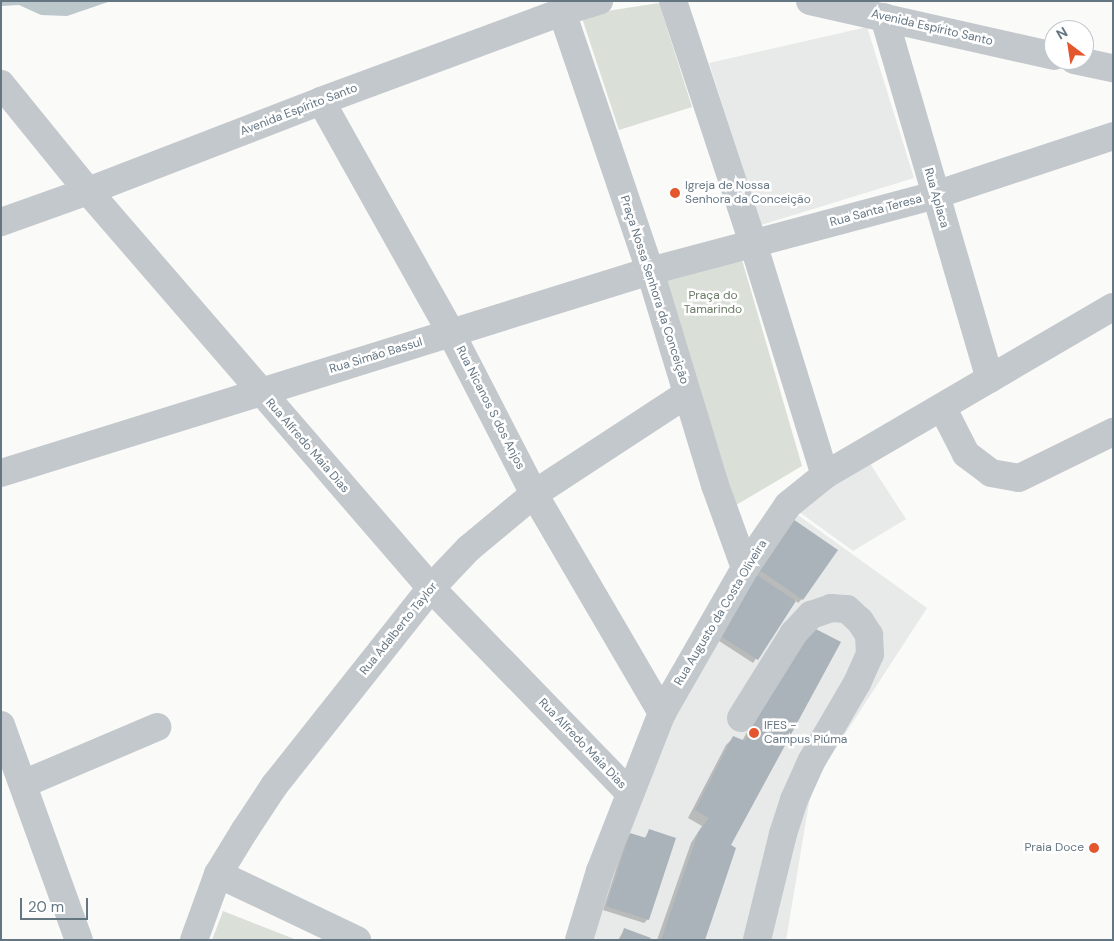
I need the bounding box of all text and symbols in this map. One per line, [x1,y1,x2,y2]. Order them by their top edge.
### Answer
street label: Avenida Espírito Santo [870,7,994,49]
north arrow [1044,20,1094,70]
text: N [1053,23,1071,43]
street label: Avenida Espírito Santo [238,81,360,139]
street label: Rua Aplaca [921,166,951,230]
place label: Igreja de Nossa Senhora da Conceição [685,179,811,207]
marker: Igreja de Nossa Senhora da Conceição [669,187,681,199]
street label: Rua Santa Teresa [828,192,924,230]
street label: Praça Nossa Senhora da Conceição [617,194,691,386]
park label: Praça do Tamarindo [684,289,742,317]
street label: Rua Simão Bassul [328,335,424,377]
street label: Rua Nicanos S dos Anjos [453,344,527,472]
street label: Rua Alfredo Maia Dias [262,396,352,496]
street label: Rua Augusto da Costa Oliveira [672,538,770,688]
street label: Rua Adalberto Taylor [357,580,441,678]
street label: Rua Alfredo Maia Dias [535,696,629,792]
place label: IFES - Campus Piúma [764,719,847,747]
marker: IFES - Campus Piúma [748,727,760,739]
place label: Praia Doce [1024,841,1084,855]
marker: Praia Doce [1088,842,1100,854]
scale bar [22,888,90,920]
text: 20 m [28,897,64,917]

